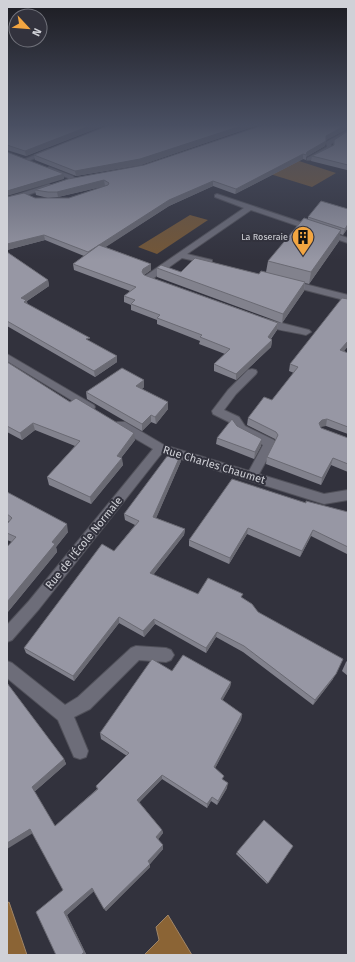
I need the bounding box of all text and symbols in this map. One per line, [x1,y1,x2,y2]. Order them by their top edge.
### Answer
north arrow [8,8,48,48]
text: N [29,26,44,38]
building icon: La Roseraie [290,224,316,257]
place label: La Roseraie [241,232,288,242]
street label: Rue Charles Chaumet [161,443,267,487]
street label: Rue de l'École Normale [42,494,125,592]

